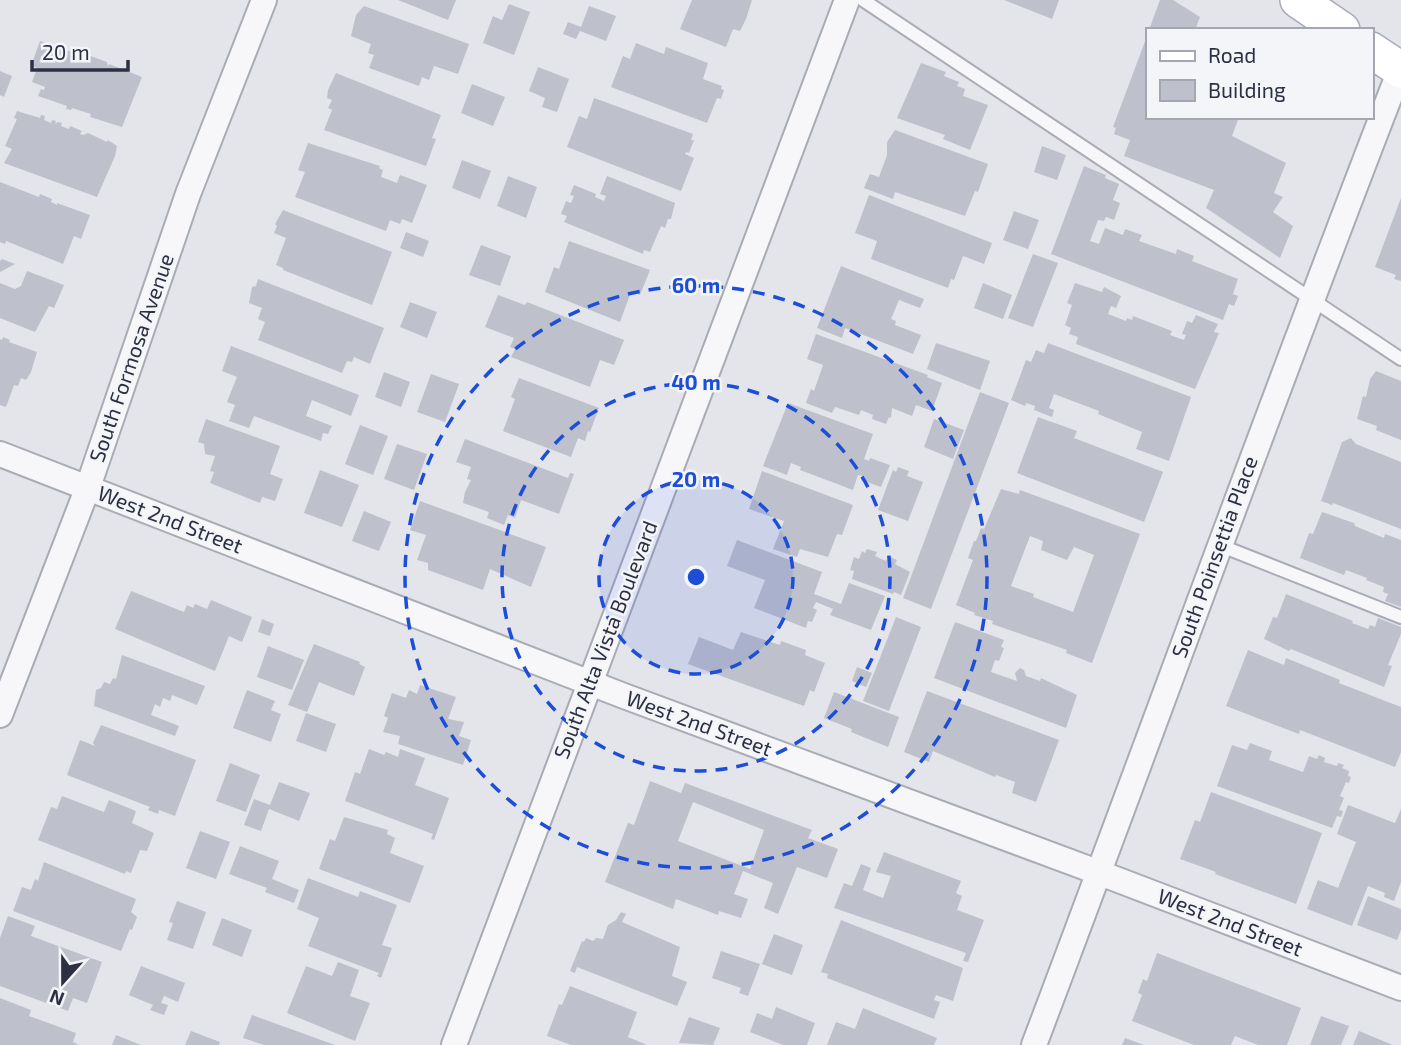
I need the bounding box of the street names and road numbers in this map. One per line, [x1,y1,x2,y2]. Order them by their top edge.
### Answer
street label: South Formosa Avenue [83,250,178,465]
street label: South Poinsettia Place [1165,452,1262,661]
street label: West 2nd Street [95,479,247,558]
street label: South Alta Vista Boulevard [548,517,662,762]
street label: West 2nd Street [623,685,776,761]
street label: West 2nd Street [1155,882,1307,961]

